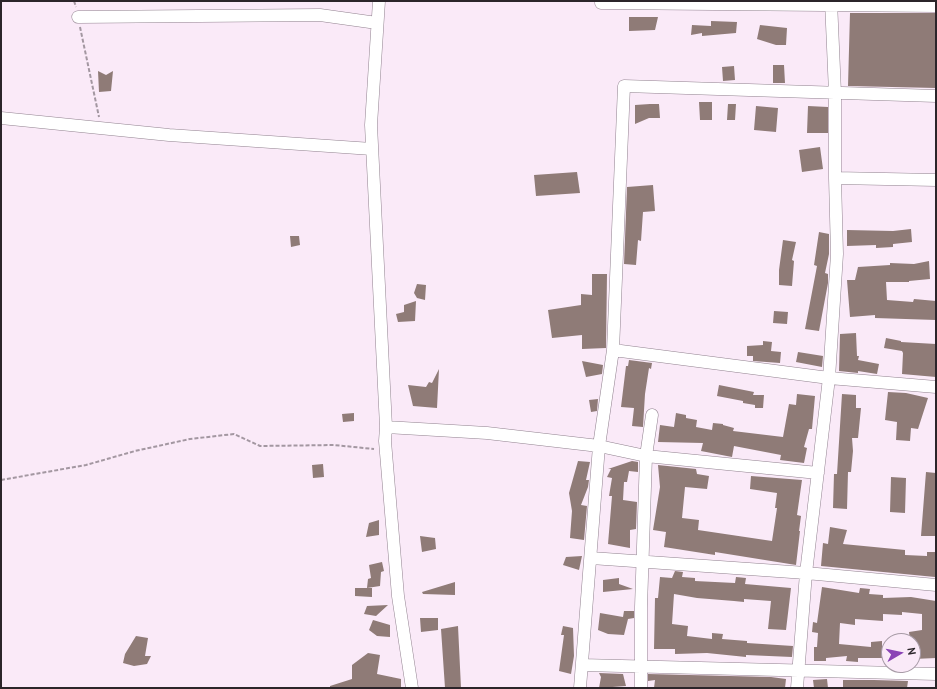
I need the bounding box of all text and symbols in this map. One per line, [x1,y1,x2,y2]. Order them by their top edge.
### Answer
north arrow [881,633,921,673]
text: N [904,647,919,656]

